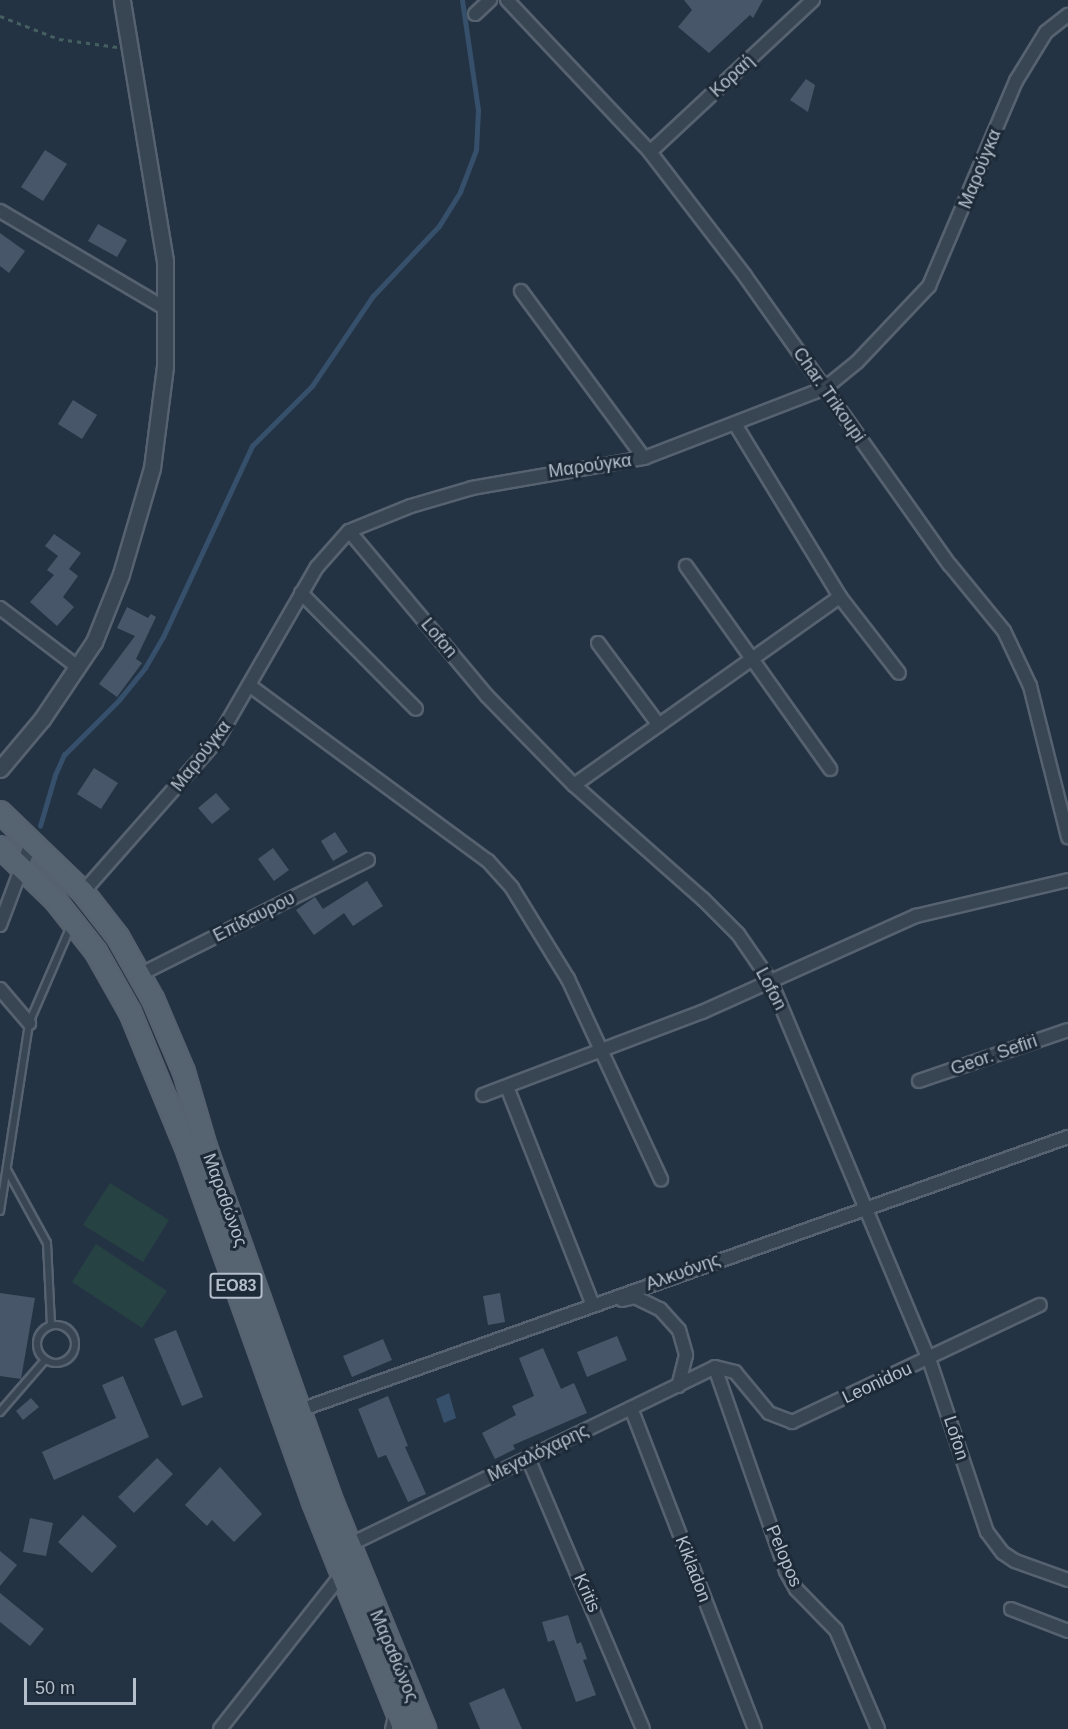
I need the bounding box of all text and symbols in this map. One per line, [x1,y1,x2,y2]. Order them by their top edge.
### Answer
street label: Κοραή [705,50,759,102]
street label: Μαρούγκα [954,126,1006,212]
street label: Char. Trikoupi [788,343,870,447]
street label: Μαρούγκα [547,449,633,483]
street label: Lofon [416,614,462,662]
street label: Μαρούγκα [167,716,235,796]
street label: Επίδαυρου [210,887,298,947]
street label: Lofon [751,964,791,1014]
street label: Geor. Sefiri [948,1030,1040,1080]
street label: Μαραθώνος [198,1150,252,1250]
street label: Αλκυόνης [643,1249,723,1295]
road number: ΕΟ83 [209,1273,263,1299]
street label: Leonidou [839,1358,915,1408]
street label: Lofon [939,1413,973,1463]
street label: Μεγαλόχαρης [484,1419,592,1487]
street label: Pelopos [761,1522,807,1590]
street label: Kikladon [671,1533,715,1605]
street label: Kritis [569,1570,605,1616]
street label: Μαραθώνος [365,1607,423,1705]
scale bar [27,1666,140,1704]
text: 50 m [35,1678,75,1698]

